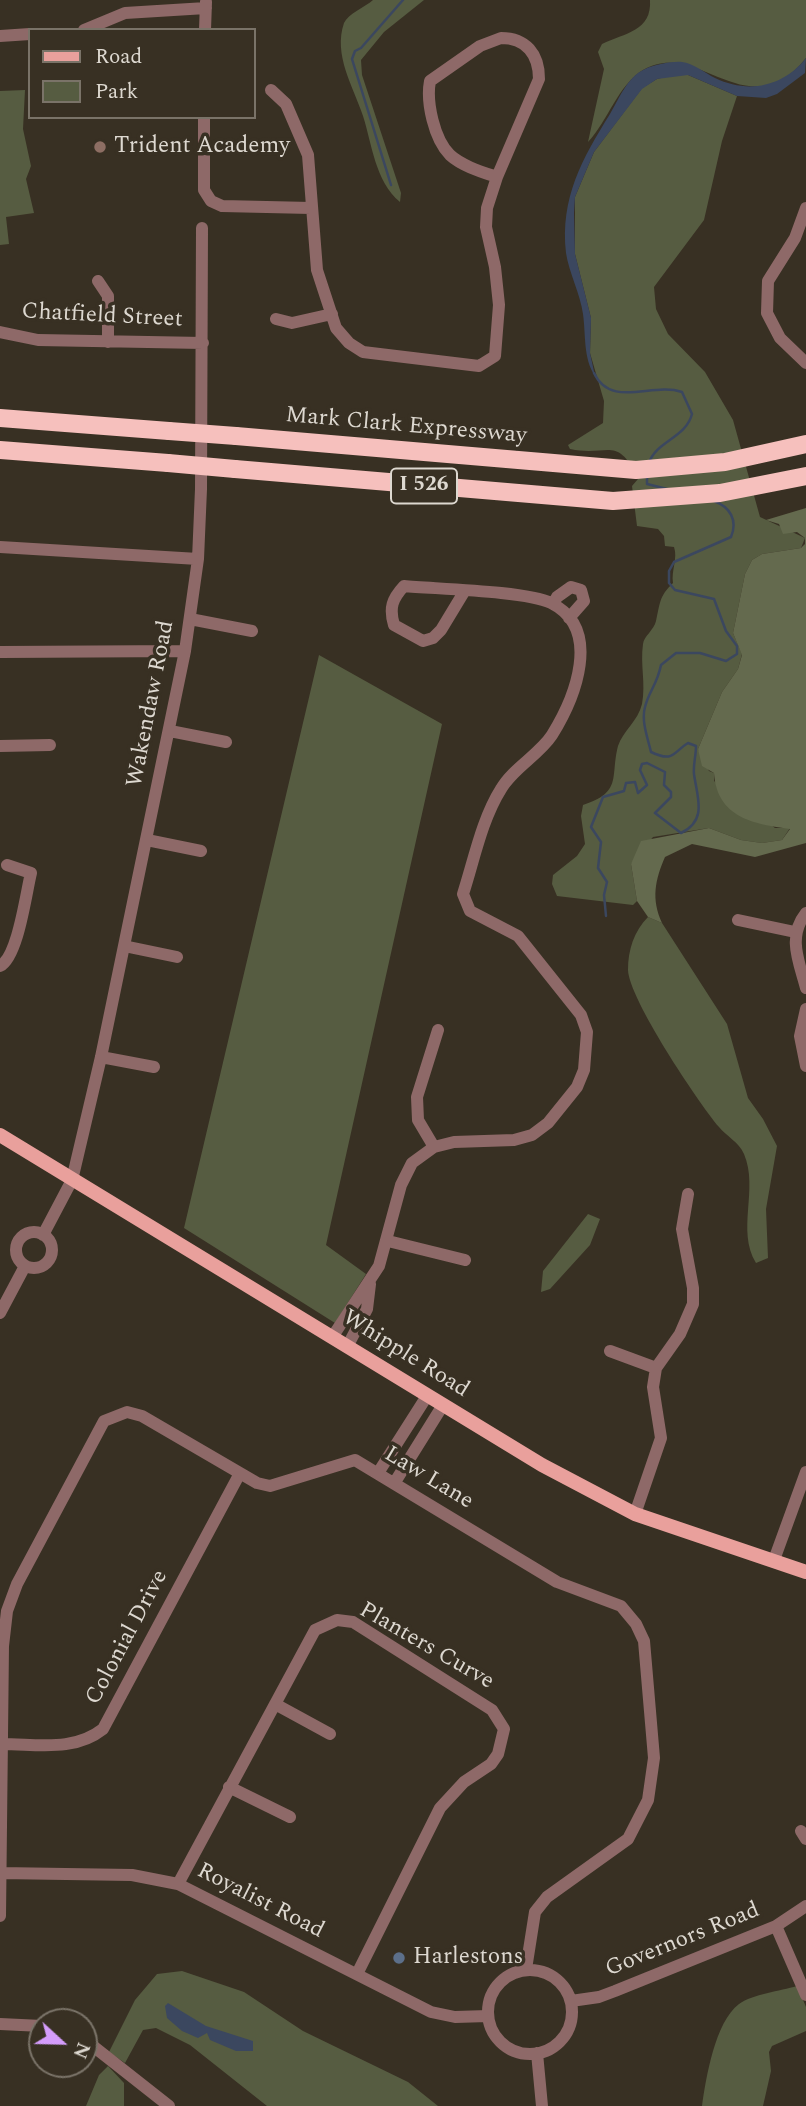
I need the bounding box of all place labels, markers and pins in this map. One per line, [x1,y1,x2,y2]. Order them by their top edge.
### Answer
place label: Trident Academy [114,133,290,161]
marker: Trident Academy [92,139,108,155]
place label: Harlestons [413,1944,523,1972]
marker: Harlestons [391,1950,407,1966]

